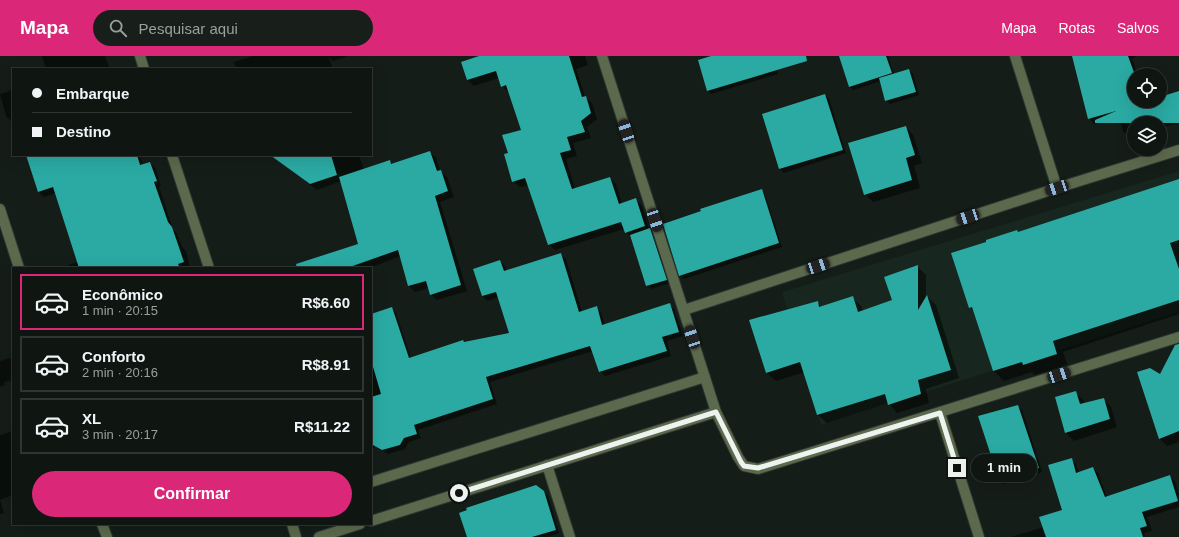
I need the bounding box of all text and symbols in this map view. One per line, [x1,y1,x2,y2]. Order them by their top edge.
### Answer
search box [93,10,373,46]
text: Mapa [20,17,69,38]
icon: search [107,17,129,39]
text: Pesquisar aqui [139,20,238,37]
text: Mapa [1001,20,1036,36]
text: Rotas [1058,20,1095,36]
text: Salvos [1117,20,1159,36]
map controls [1127,68,1167,156]
button: locate [1127,68,1167,108]
text: Embarque [56,85,129,102]
button: layers [1127,116,1167,156]
car [617,118,635,144]
text: Destino [56,123,111,140]
car [1044,179,1070,197]
car [646,207,664,233]
car [955,208,981,226]
car [805,257,831,275]
icon: car [34,284,70,320]
text: Econômico [82,286,163,303]
text: R$6.60 [302,294,350,311]
text: 1 min · 20:15 [82,303,158,318]
car [683,324,701,350]
icon: car [34,346,70,382]
text: Conforto [82,348,145,365]
text: R$8.91 [302,356,350,373]
text: 2 min · 20:16 [82,365,158,380]
car [1046,366,1072,384]
icon: car [34,408,70,444]
text: XL [82,410,101,427]
text: R$11.22 [294,418,350,435]
text: 3 min · 20:17 [82,427,158,442]
callout: 1 min [971,454,1037,482]
route end [948,459,966,477]
text: 1 min [987,460,1021,475]
button: Confirmar [32,471,352,517]
route start [450,484,468,502]

